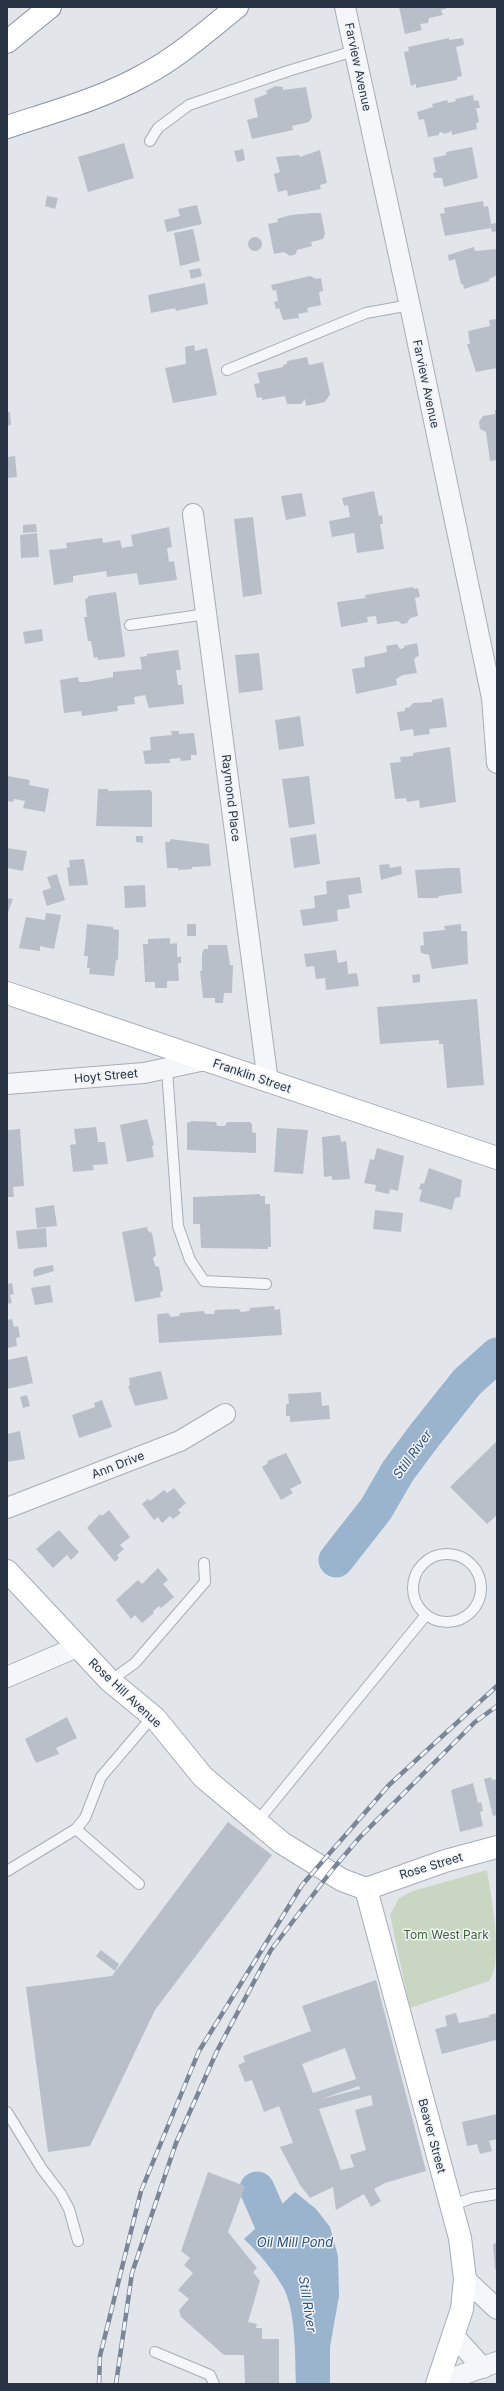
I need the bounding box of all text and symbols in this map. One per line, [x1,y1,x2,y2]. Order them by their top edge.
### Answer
street label: Farview Avenue [342,21,375,112]
street label: Farview Avenue [410,338,443,429]
street label: Raymond Place [219,754,244,842]
street label: Franklin Street [211,1055,293,1096]
street label: Hoyt Street [73,1065,139,1086]
water label: Still River [389,1425,436,1482]
street label: Ann Drive [89,1448,146,1482]
street label: Rose Hill Avenue [86,1655,165,1730]
street label: Rose Street [397,1849,464,1882]
park label: Tom West Park [403,1927,489,1942]
street label: Beaver Street [415,2097,450,2175]
water label: Oil Mill Pond [257,2234,333,2250]
water label: Still River [296,2275,321,2334]

